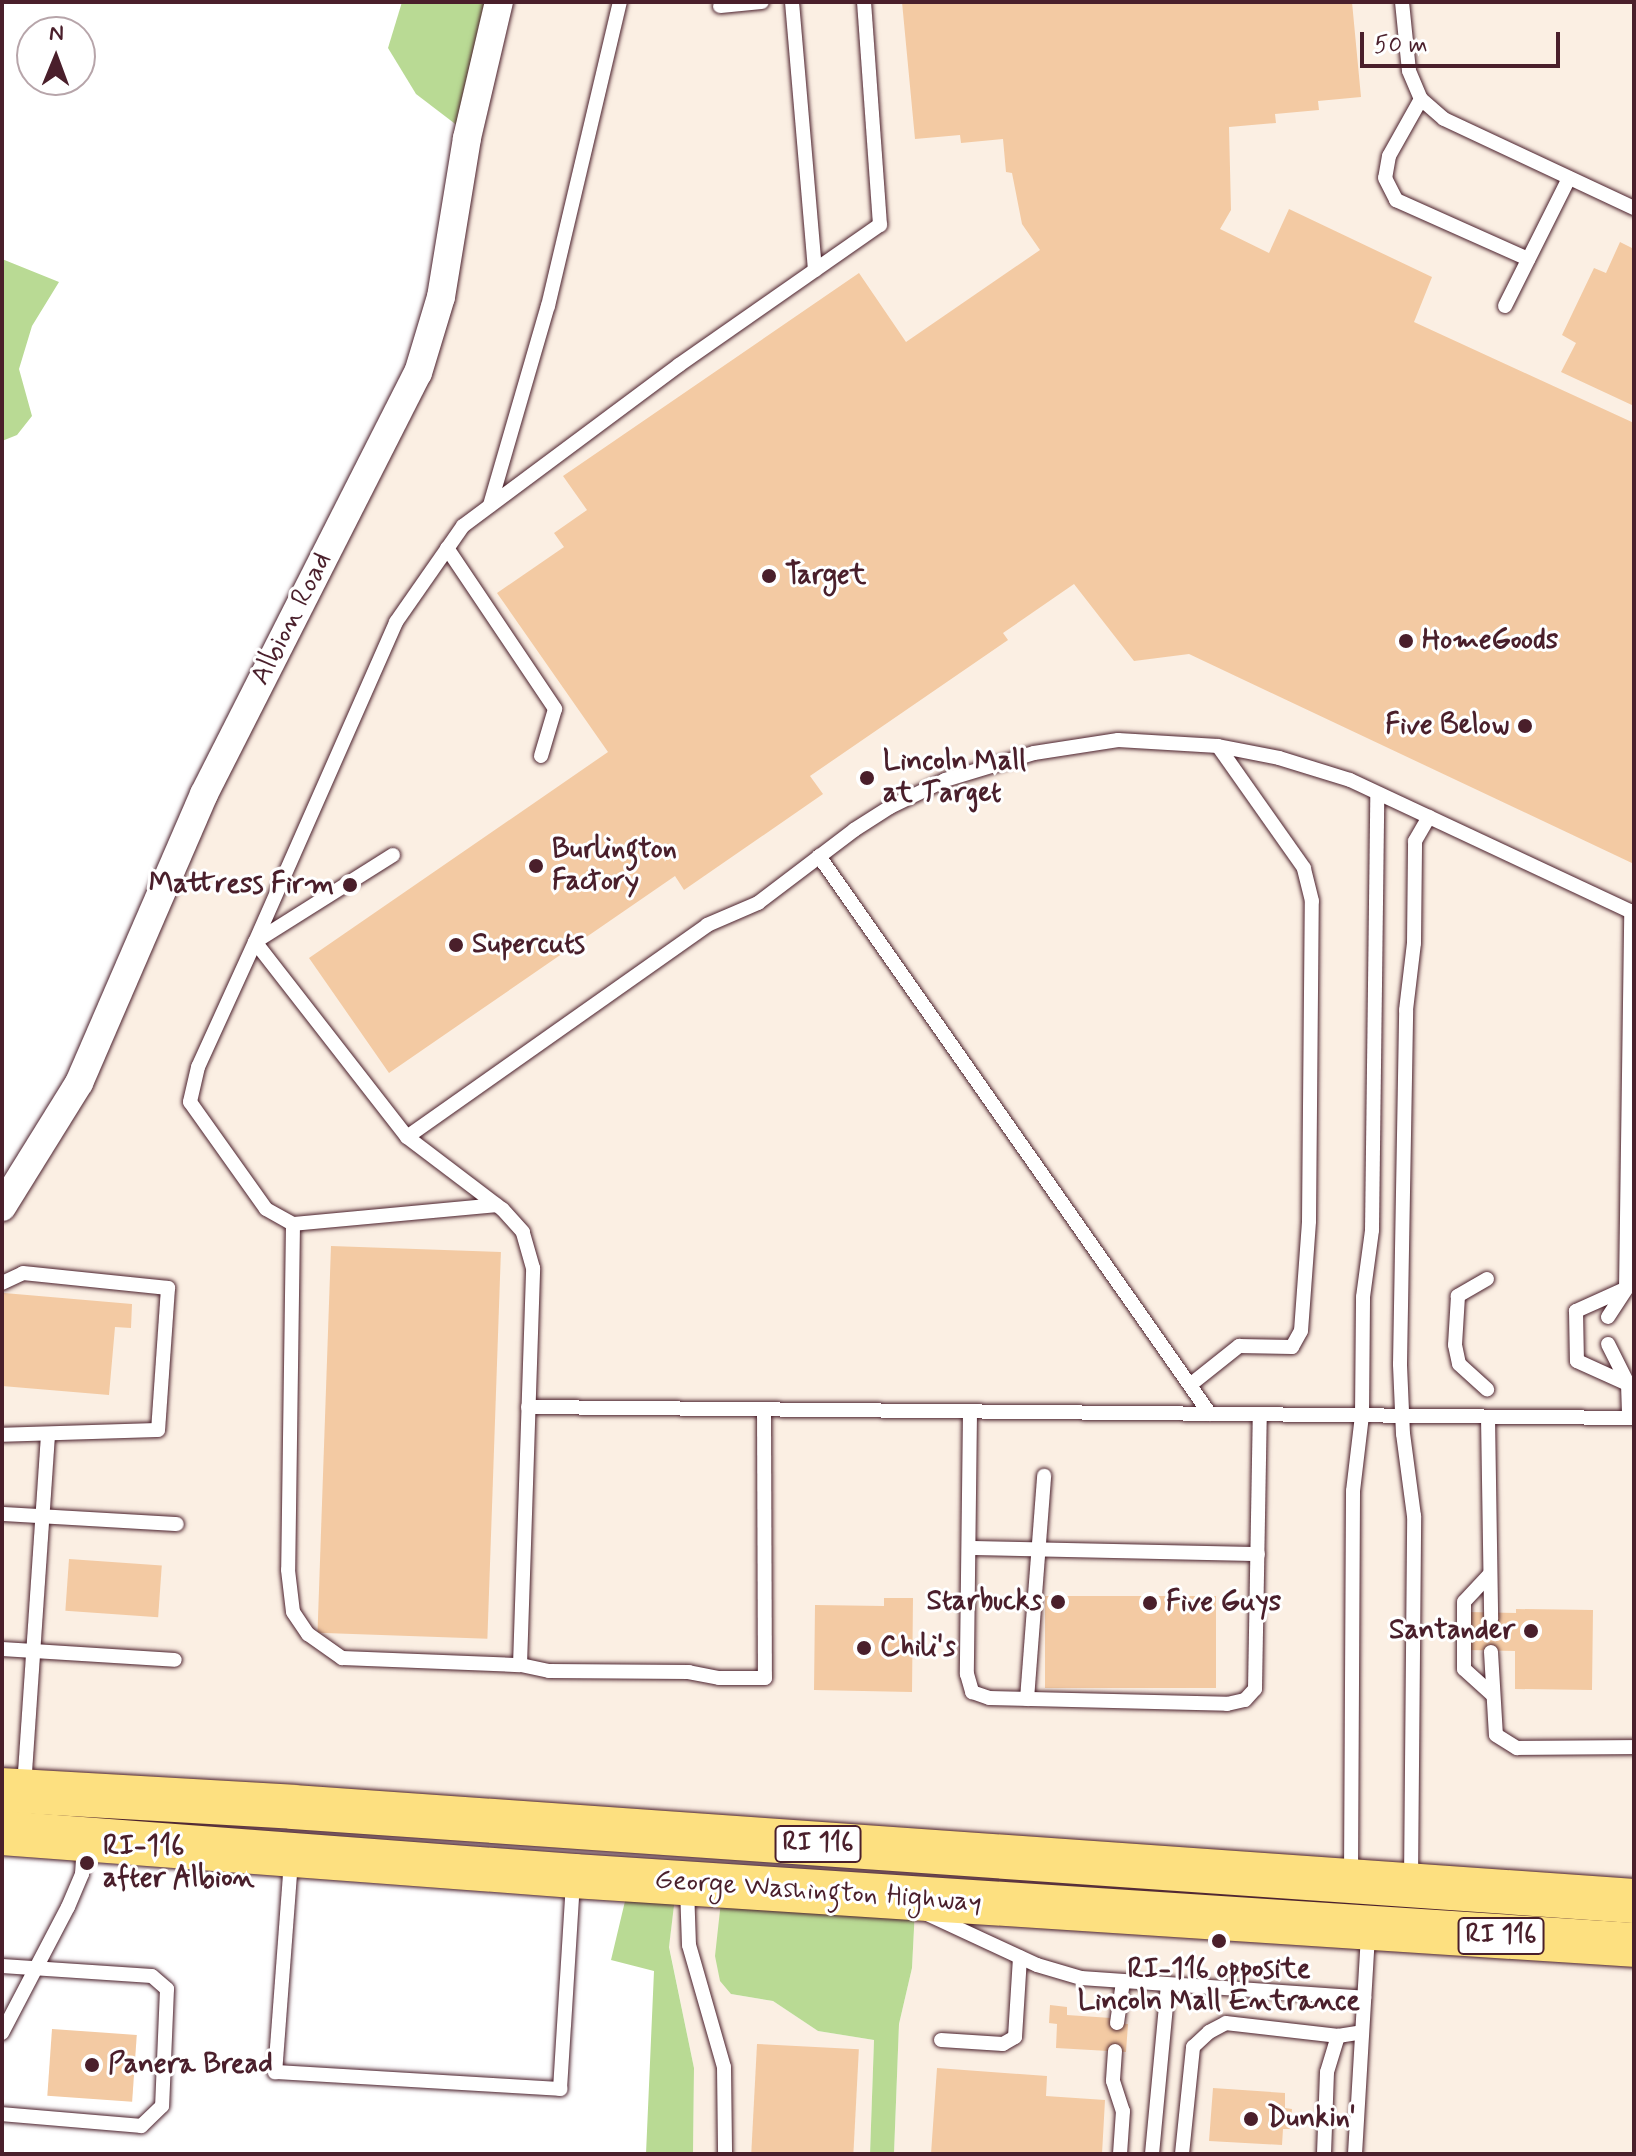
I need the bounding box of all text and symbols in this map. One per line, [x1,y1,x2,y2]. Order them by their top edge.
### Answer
north arrow [16,16,96,96]
scale bar [1364,16,1564,66]
text: N [49,20,64,48]
text: 50 m [1374,30,1428,61]
street label: Albion Road [244,547,340,691]
place label: Target [785,559,866,593]
marker: Target [760,567,778,585]
place label: HomeGoods [1422,624,1558,658]
marker: HomeGoods [1397,632,1415,650]
place label: Five Below [1382,709,1509,743]
marker: Five Below [1516,717,1534,735]
place label: Lincoln Mall at Target [883,745,1026,811]
marker: Lincoln Mall at Target [858,769,876,787]
place label: Burlington Factory [552,833,677,899]
marker: Burlington Factory [527,857,545,875]
place label: Mattress Firm [149,868,334,902]
marker: Mattress Firm [341,876,359,894]
place label: Supercuts [472,928,585,962]
marker: Supercuts [447,936,465,954]
place label: Starbucks [927,1585,1042,1619]
place label: Five Guys [1166,1586,1277,1620]
marker: Starbucks [1049,1593,1067,1611]
marker: Five Guys [1141,1594,1159,1612]
place label: Santander [1389,1614,1515,1648]
marker: Santander [1522,1622,1540,1640]
place label: Chili's [880,1631,956,1665]
marker: Chili's [855,1639,873,1657]
road number: RI 116 [774,1822,862,1866]
place label: RI-116 after Albion [103,1830,254,1896]
marker: RI-116 after Albion [78,1854,96,1872]
street label: George Washington Highway [653,1864,983,1920]
road number: RI 116 [1457,1914,1545,1958]
marker: RI-116 opposite Lincoln Mall Entrance [1210,1932,1228,1950]
place label: RI-116 opposite Lincoln Mall Entrance [1090,1953,1348,2019]
place label: Panera Bread [108,2048,273,2082]
marker: Panera Bread [83,2056,101,2074]
place label: Dunkin' [1267,2102,1356,2136]
marker: Dunkin' [1242,2110,1260,2128]

